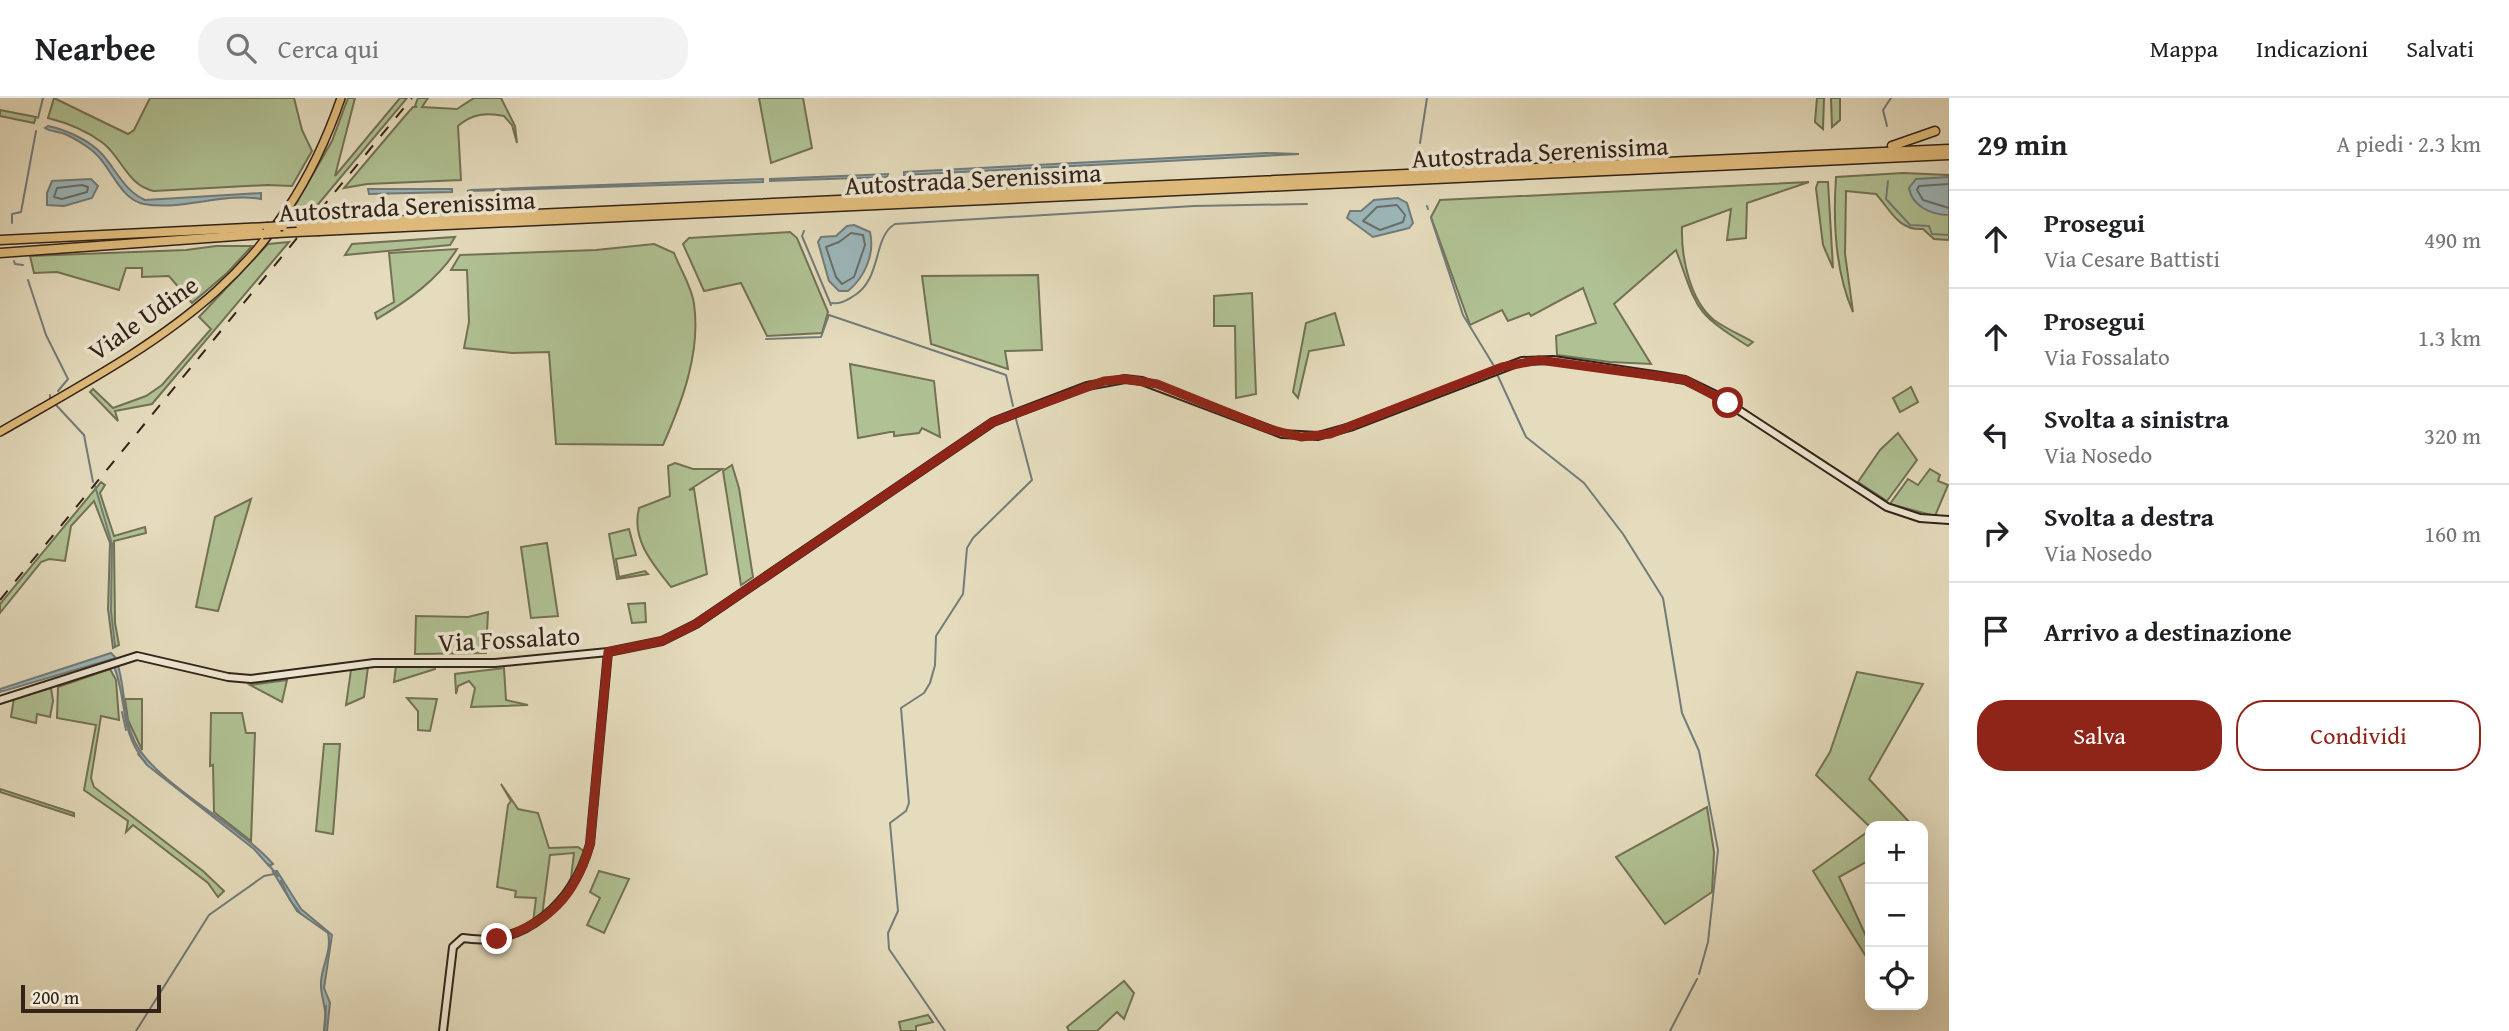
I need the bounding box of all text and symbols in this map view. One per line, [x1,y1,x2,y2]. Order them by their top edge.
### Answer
search box [198,17,688,80]
text: Nearbee [35,24,156,72]
icon: search [222,29,260,67]
text: Cerca qui [278,29,379,68]
text: Mappa [2150,31,2218,66]
text: Indicazioni [2256,31,2368,66]
text: Salvati [2406,31,2474,66]
text: 29 min [1977,122,2067,166]
street label: Autostrada Serenissima [1411,125,1670,178]
text: A piedi · 2.3 km [2336,127,2481,160]
street label: Autostrada Serenissima [844,152,1103,205]
street label: Autostrada Serenissima [278,179,537,232]
text: Prosegui [2044,203,2145,242]
icon: ahead [1977,220,2015,258]
text: 490 m [2424,223,2481,256]
text: Via Cesare Battisti [2044,242,2220,275]
street label: Viale Udine [80,265,206,370]
text: Prosegui [2044,301,2145,340]
icon: ahead [1977,318,2015,356]
text: 1.3 km [2418,321,2481,354]
text: Via Fossalato [2044,340,2170,373]
route start [1712,387,1743,418]
text: Svolta a sinistra [2044,399,2229,438]
icon: left [1977,416,2015,454]
text: 320 m [2424,419,2481,452]
text: Via Nosedo [2044,438,2152,471]
text: Svolta a destra [2044,497,2214,536]
icon: right [1977,514,2015,552]
text: 160 m [2424,517,2481,550]
text: Via Nosedo [2044,536,2152,569]
icon: arrive [1977,612,2015,650]
text: Arrivo a destinazione [2044,612,2292,651]
street label: Via Fossalato [437,615,581,662]
button: Salva [1977,700,2222,771]
button: Condividi [2236,700,2481,771]
map controls [1865,821,1928,1010]
button: + [1865,821,1928,884]
button: − [1865,884,1928,947]
route end [481,923,512,954]
button: locate [1865,947,1928,1010]
scale bar [21,982,161,1014]
text: 200 m [32,983,79,1011]

